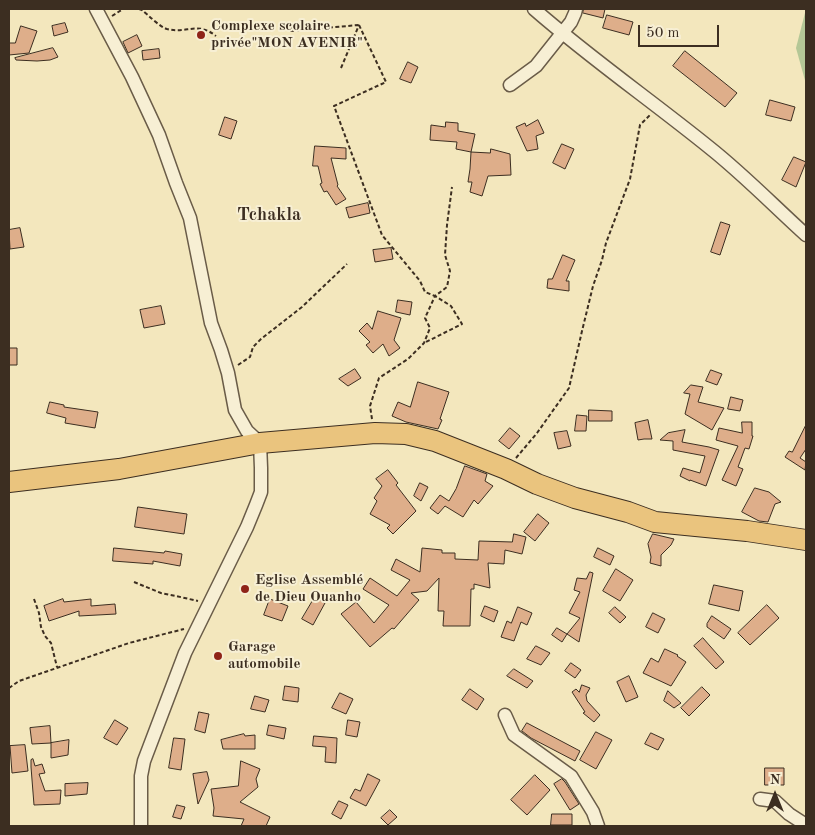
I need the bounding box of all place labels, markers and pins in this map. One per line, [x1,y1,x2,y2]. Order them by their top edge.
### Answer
place label: Complexe scolaire privée"MON AVENIR" [211,17,363,52]
marker: Complexe scolaire privée"MON AVENIR" [195,29,207,41]
place label: Eglise Assemblé de Dieu Ouanho [255,571,363,606]
marker: Eglise Assemblé de Dieu Ouanho [239,583,251,595]
place label: Garage automobile [228,638,301,673]
marker: Garage automobile [212,650,224,662]

